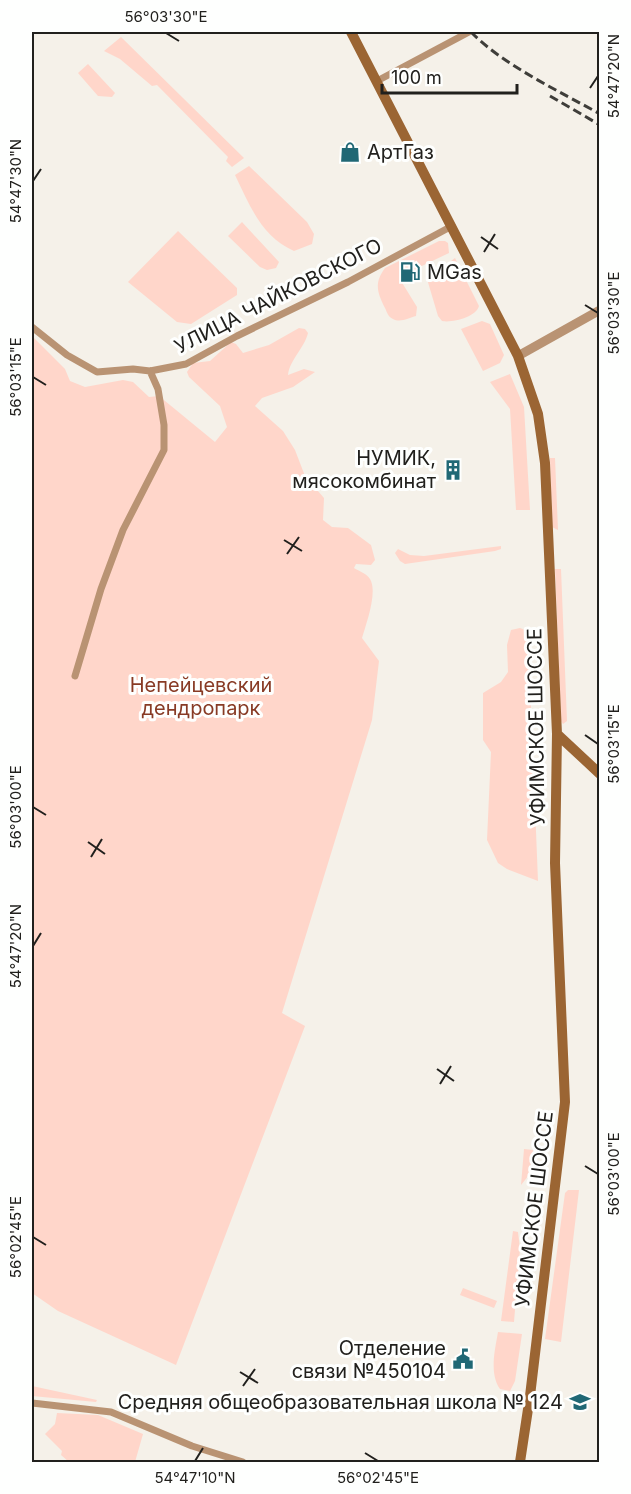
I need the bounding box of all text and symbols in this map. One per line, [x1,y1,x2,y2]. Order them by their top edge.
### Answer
text: 56°03'30"E [124,7,208,26]
text: 54°47'20"N [604,34,623,118]
scale bar [382,57,517,95]
text: 100 m [391,67,442,88]
text: 54°47'30"N [6,139,25,223]
shop icon: АртГаз [338,140,362,164]
place label: АртГаз [367,140,434,164]
street label: УЛИЦА ЧАЙКОВСКОГО [170,232,386,359]
fuel station icon: MGas [398,260,422,284]
place label: MGas [427,260,482,284]
text: 56°03'30"E [604,271,623,355]
text: 56°03'15"E [6,337,25,417]
place label: НУМИК, мясокомбинат [292,446,437,493]
building icon: НУМИК, мясокомбинат [441,458,465,482]
street label: УФИМСКОЕ ШОССЕ [522,628,550,826]
park label: Непейцевский дендропарк [130,673,272,720]
text: 56°03'15"E [604,704,623,784]
text: 56°03'00"E [6,765,25,849]
text: 54°47'20"N [6,904,25,988]
street label: УФИМСКОЕ ШОССЕ [510,1109,558,1309]
text: 56°03'00"E [604,1132,623,1216]
text: 56°02'45"E [6,1196,25,1278]
place label: Отделение связи №450104 [292,1336,446,1383]
public building icon: Отделение связи №450104 [451,1347,475,1371]
place label: Средняя общеобразовательная школа № 124 [118,1390,563,1414]
school or university icon: Средняя общеобразовательная школа № 124 [568,1390,592,1414]
text: 54°47'10"N [154,1468,236,1487]
text: 56°02'45"E [337,1468,419,1487]

